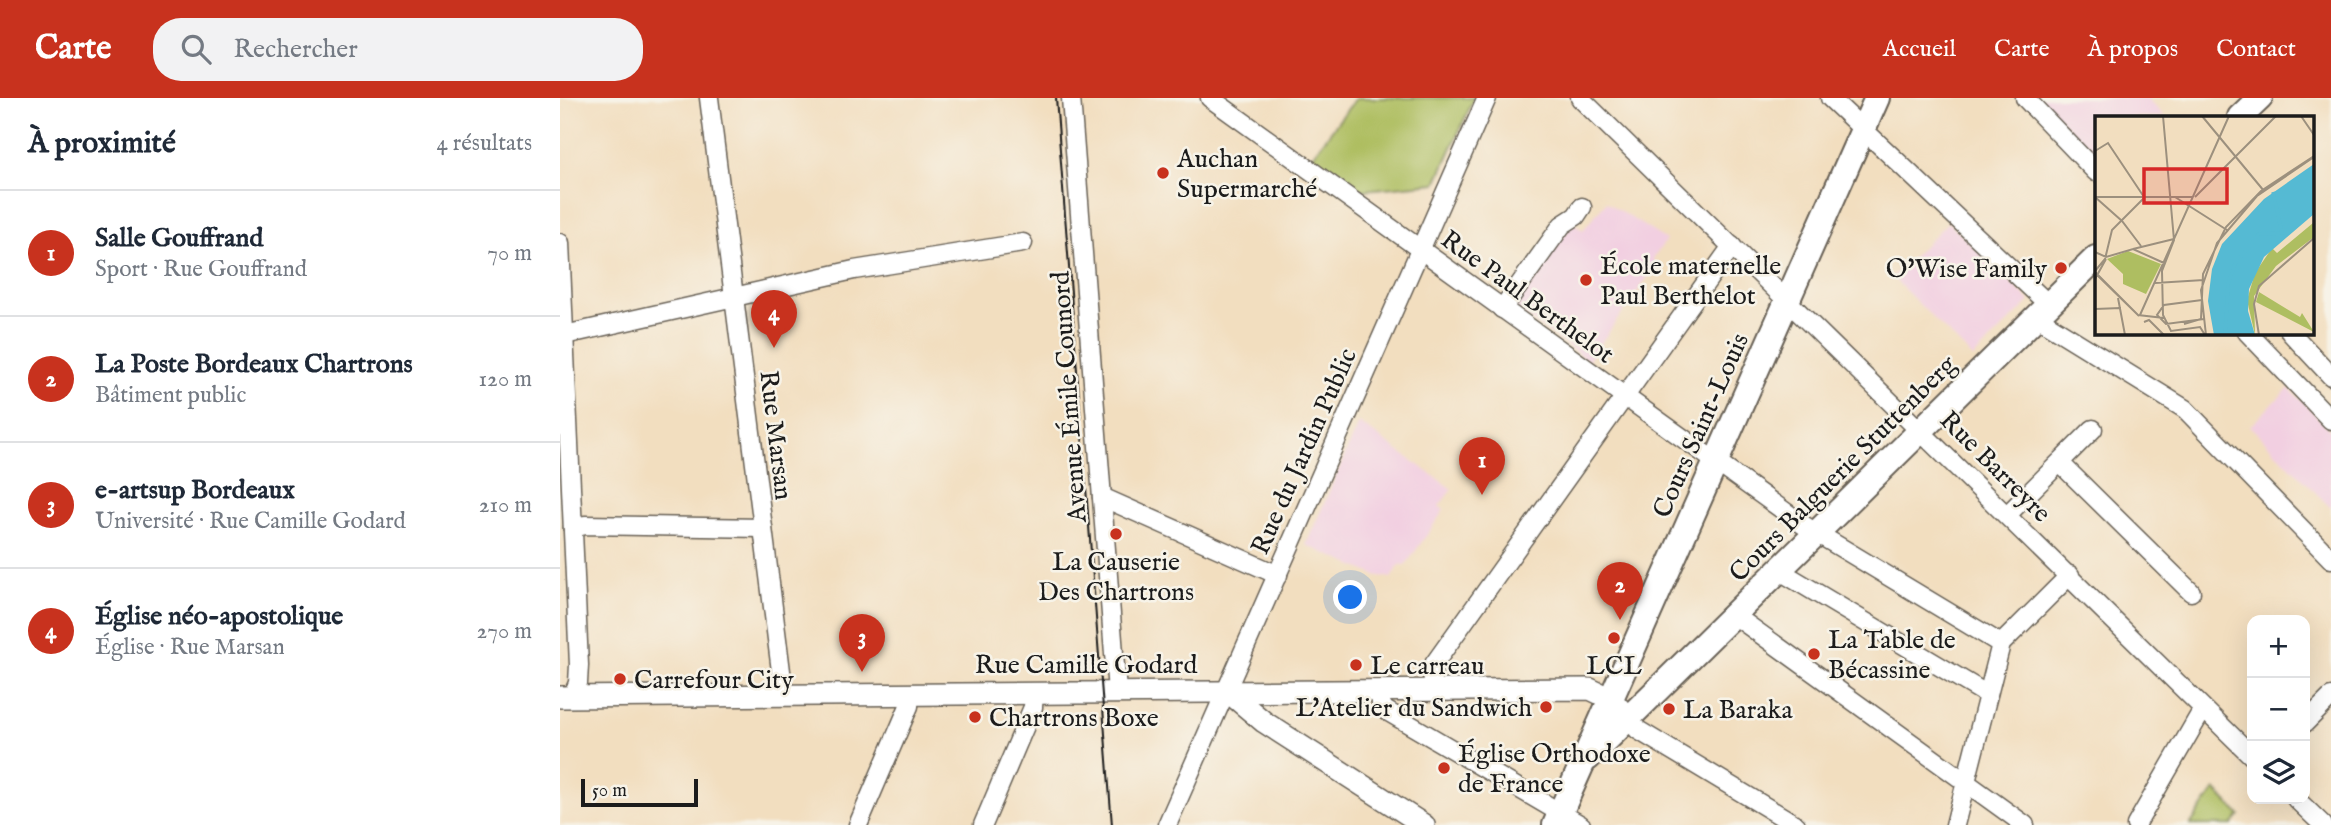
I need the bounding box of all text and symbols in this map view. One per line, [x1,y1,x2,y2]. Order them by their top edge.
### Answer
search box [153,18,643,81]
text: Carte [35,28,111,70]
icon: search [177,30,215,68]
text: Rechercher [233,33,358,66]
text: Accueil [1883,34,1956,65]
text: Carte [1994,34,2050,65]
text: À propos [2088,34,2178,65]
text: Contact [2216,34,2296,65]
inset map [2095,116,2314,334]
text: À proximité [28,125,176,163]
text: 4 résultats [437,129,532,158]
place label: Auchan Supermarché [1176,143,1317,206]
marker: Auchan Supermarché [1155,165,1171,181]
text: Salle Gouffrand [95,222,263,255]
street label: Rue Paul Berthelot [1434,223,1620,371]
text: 1 [47,239,55,268]
text: 70 m [487,239,532,268]
place label: École maternelle Paul Berthelot [1600,250,1781,313]
place label: O'Wise Family [1886,253,2047,286]
text: Sport · Rue Gouffrand [95,255,307,284]
marker: O'Wise Family [2053,260,2069,276]
street label: Avenue Émile Counord [1044,270,1095,525]
marker: École maternelle Paul Berthelot [1578,272,1594,288]
pin: 4 [751,290,797,348]
street label: Cours Saint-Louis [1646,328,1757,523]
street label: Rue du Jardin Public [1244,343,1365,560]
text: La Poste Bordeaux Chartrons [95,348,413,381]
street label: Cours Balguerie Stuttenberg [1722,348,1964,590]
text: 2 [46,365,56,394]
text: 120 m [479,365,532,394]
street label: Rue Marsan [751,369,800,502]
text: Bâtiment public [95,381,246,410]
street label: Rue Barreyre [1932,404,2058,530]
pin: 1 [1459,437,1505,495]
text: e-artsup Bordeaux [95,474,295,507]
text: 3 [47,491,55,520]
text: 210 m [479,491,532,520]
text: Université · Rue Camille Godard [95,507,406,536]
marker: La Causerie Des Chartrons [1108,526,1124,542]
place label: La Causerie Des Chartrons [1038,546,1194,609]
pin: 2 [1597,562,1643,620]
your location [1333,580,1367,614]
text: Église néo-apostolique [95,600,343,633]
pin: 3 [839,614,885,672]
map controls [2247,615,2310,804]
button: + [2247,615,2310,678]
text: 4 [45,617,57,646]
text: 270 m [477,617,532,646]
place label: La Table de Bécassine [1828,624,1956,687]
marker: LCL [1606,630,1622,646]
text: Église · Rue Marsan [95,633,285,662]
marker: La Table de Bécassine [1806,646,1822,662]
street label: Rue Camille Godard [975,649,1197,682]
place label: Le carreau [1370,650,1484,683]
place label: LCL [1586,650,1642,683]
marker: Le carreau [1348,657,1364,673]
place label: Carrefour City [634,664,794,697]
marker: Carrefour City [612,671,628,687]
button: − [2247,678,2310,741]
place label: L'Atelier du Sandwich [1296,692,1532,725]
place label: La Baraka [1683,694,1794,727]
marker: L'Atelier du Sandwich [1538,699,1554,715]
marker: La Baraka [1661,701,1677,717]
place label: Chartrons Boxe [989,702,1159,735]
marker: Chartrons Boxe [967,709,983,725]
place label: Église Orthodoxe de France [1458,738,1651,801]
button: layers [2247,741,2310,804]
marker: Église Orthodoxe de France [1436,760,1452,776]
scale bar [581,776,698,808]
text: 50 m [592,779,627,803]

